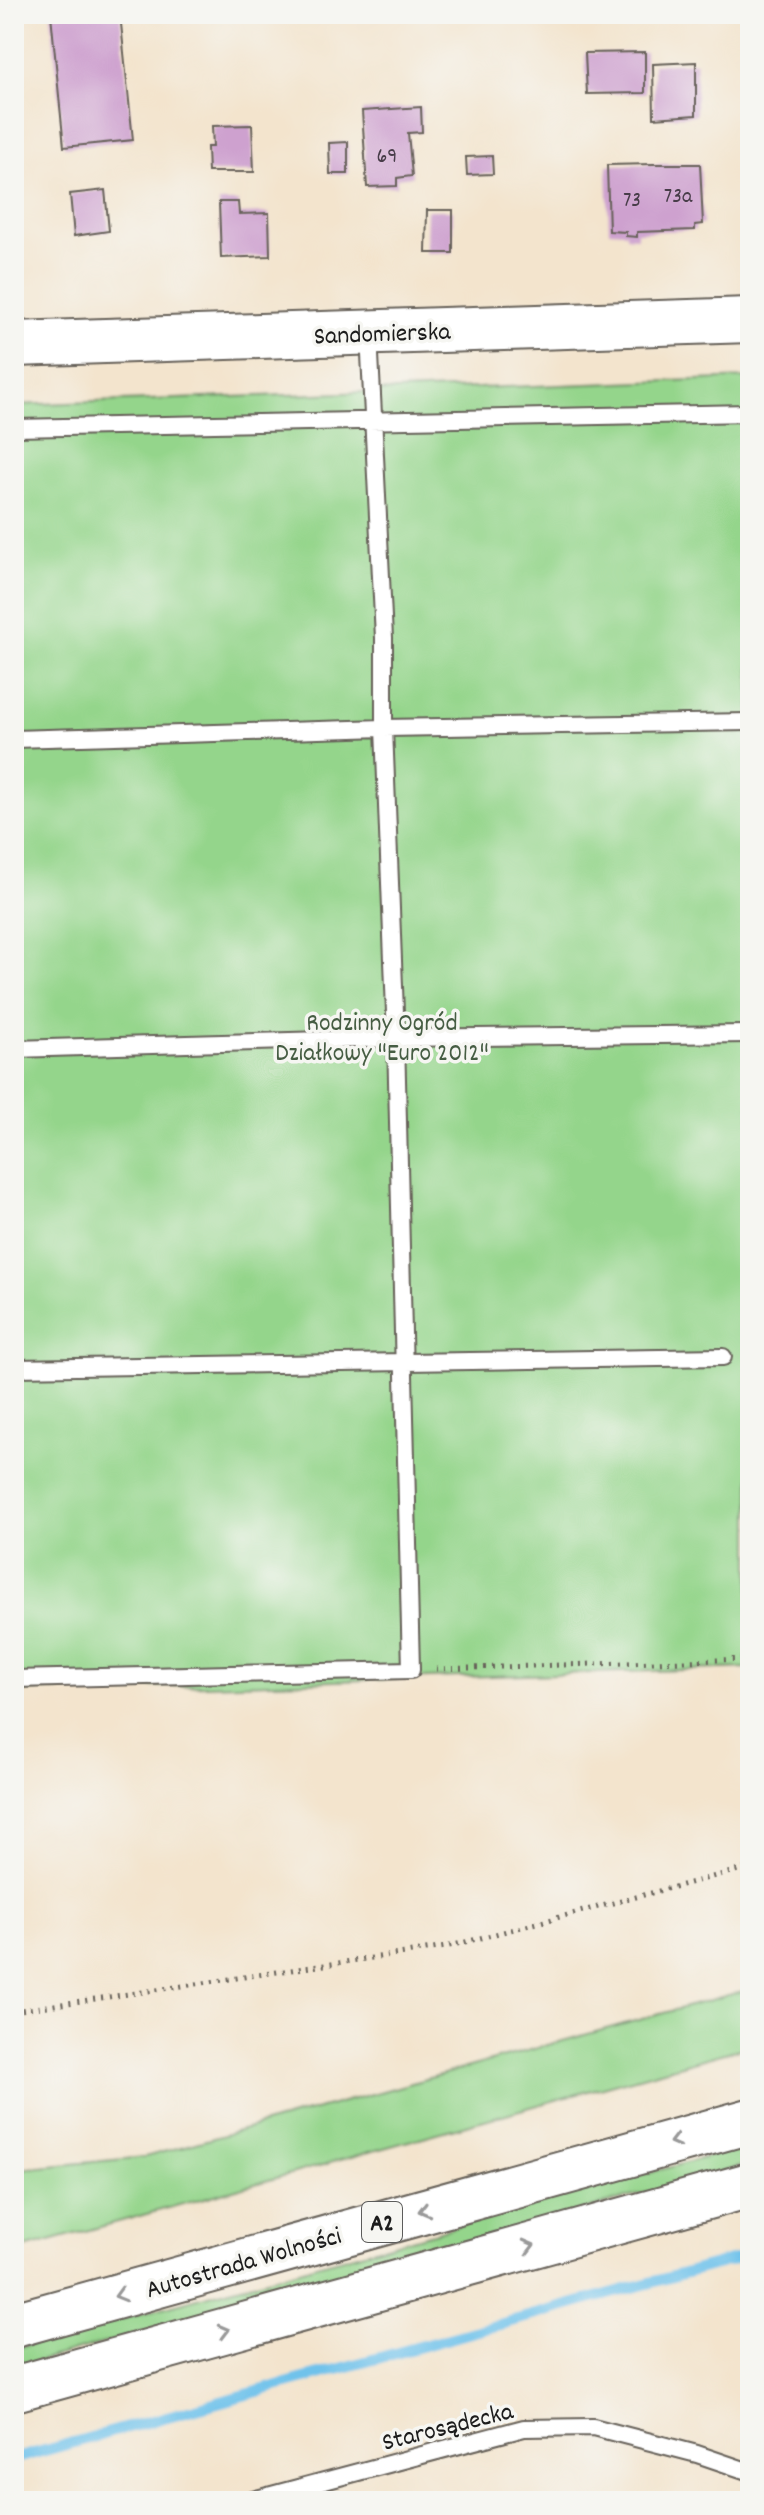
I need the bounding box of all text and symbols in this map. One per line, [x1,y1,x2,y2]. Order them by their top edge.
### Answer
house number: 69 [377,142,397,173]
house number: 73a [664,182,693,213]
house number: 73 [623,186,641,217]
street label: Sandomierska [313,315,452,356]
park label: Rodzinny Ogród Działkowy "Euro 2012" [275,1006,489,1073]
one-way arrow [668,2132,682,2149]
one-way arrow [418,2201,432,2218]
road number: A2 [362,2202,402,2242]
street label: Autostrada Wolności [142,2219,346,2310]
one-way arrow [521,2239,535,2256]
one-way arrow [113,2286,127,2302]
one-way arrow [217,2323,231,2340]
street label: Starosądecka [378,2394,518,2463]

